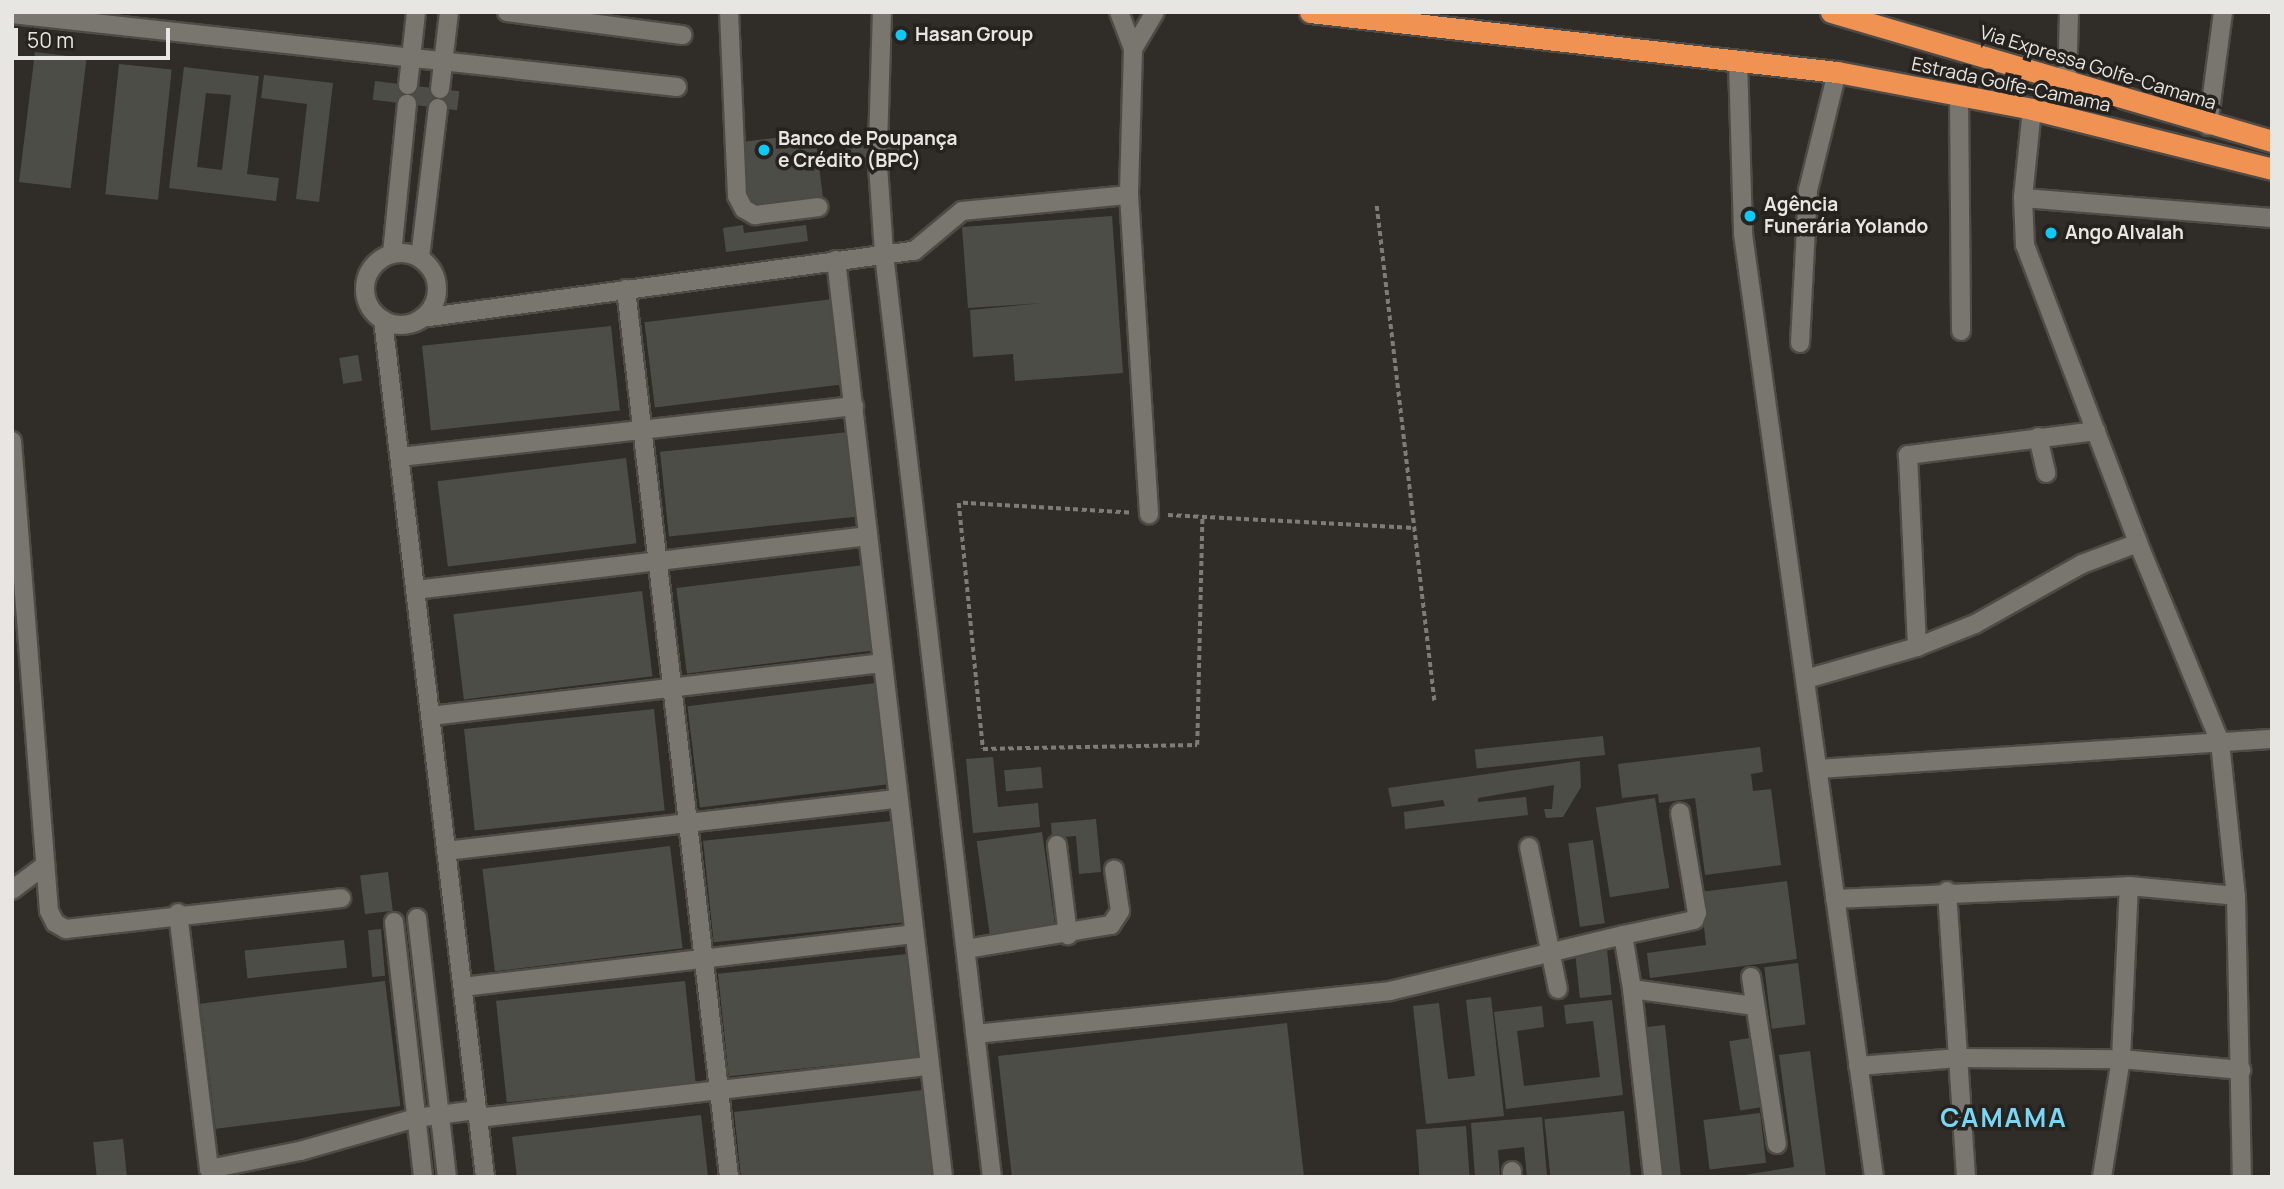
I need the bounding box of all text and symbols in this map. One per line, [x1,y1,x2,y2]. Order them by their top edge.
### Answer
scale bar [18,14,173,58]
street label: Via Expressa Golfe-Camama [1977,21,2219,115]
place label: Hasan Group [915,24,1033,46]
text: 50 m [27,26,74,54]
marker: Hasan Group [893,27,909,43]
street label: Estrada Golfe-Camama [1909,53,2113,117]
place label: Banco de Poupança e Crédito (BPC) [778,128,958,172]
marker: Banco de Poupança e Crédito (BPC) [756,142,772,158]
place label: Agência Funerária Yolando [1764,194,1928,238]
marker: Agência Funerária Yolando [1742,208,1758,224]
place label: Ango Alvalah [2065,222,2184,244]
marker: Ango Alvalah [2043,225,2059,241]
district label: CAMAMA [1941,1102,2067,1134]

